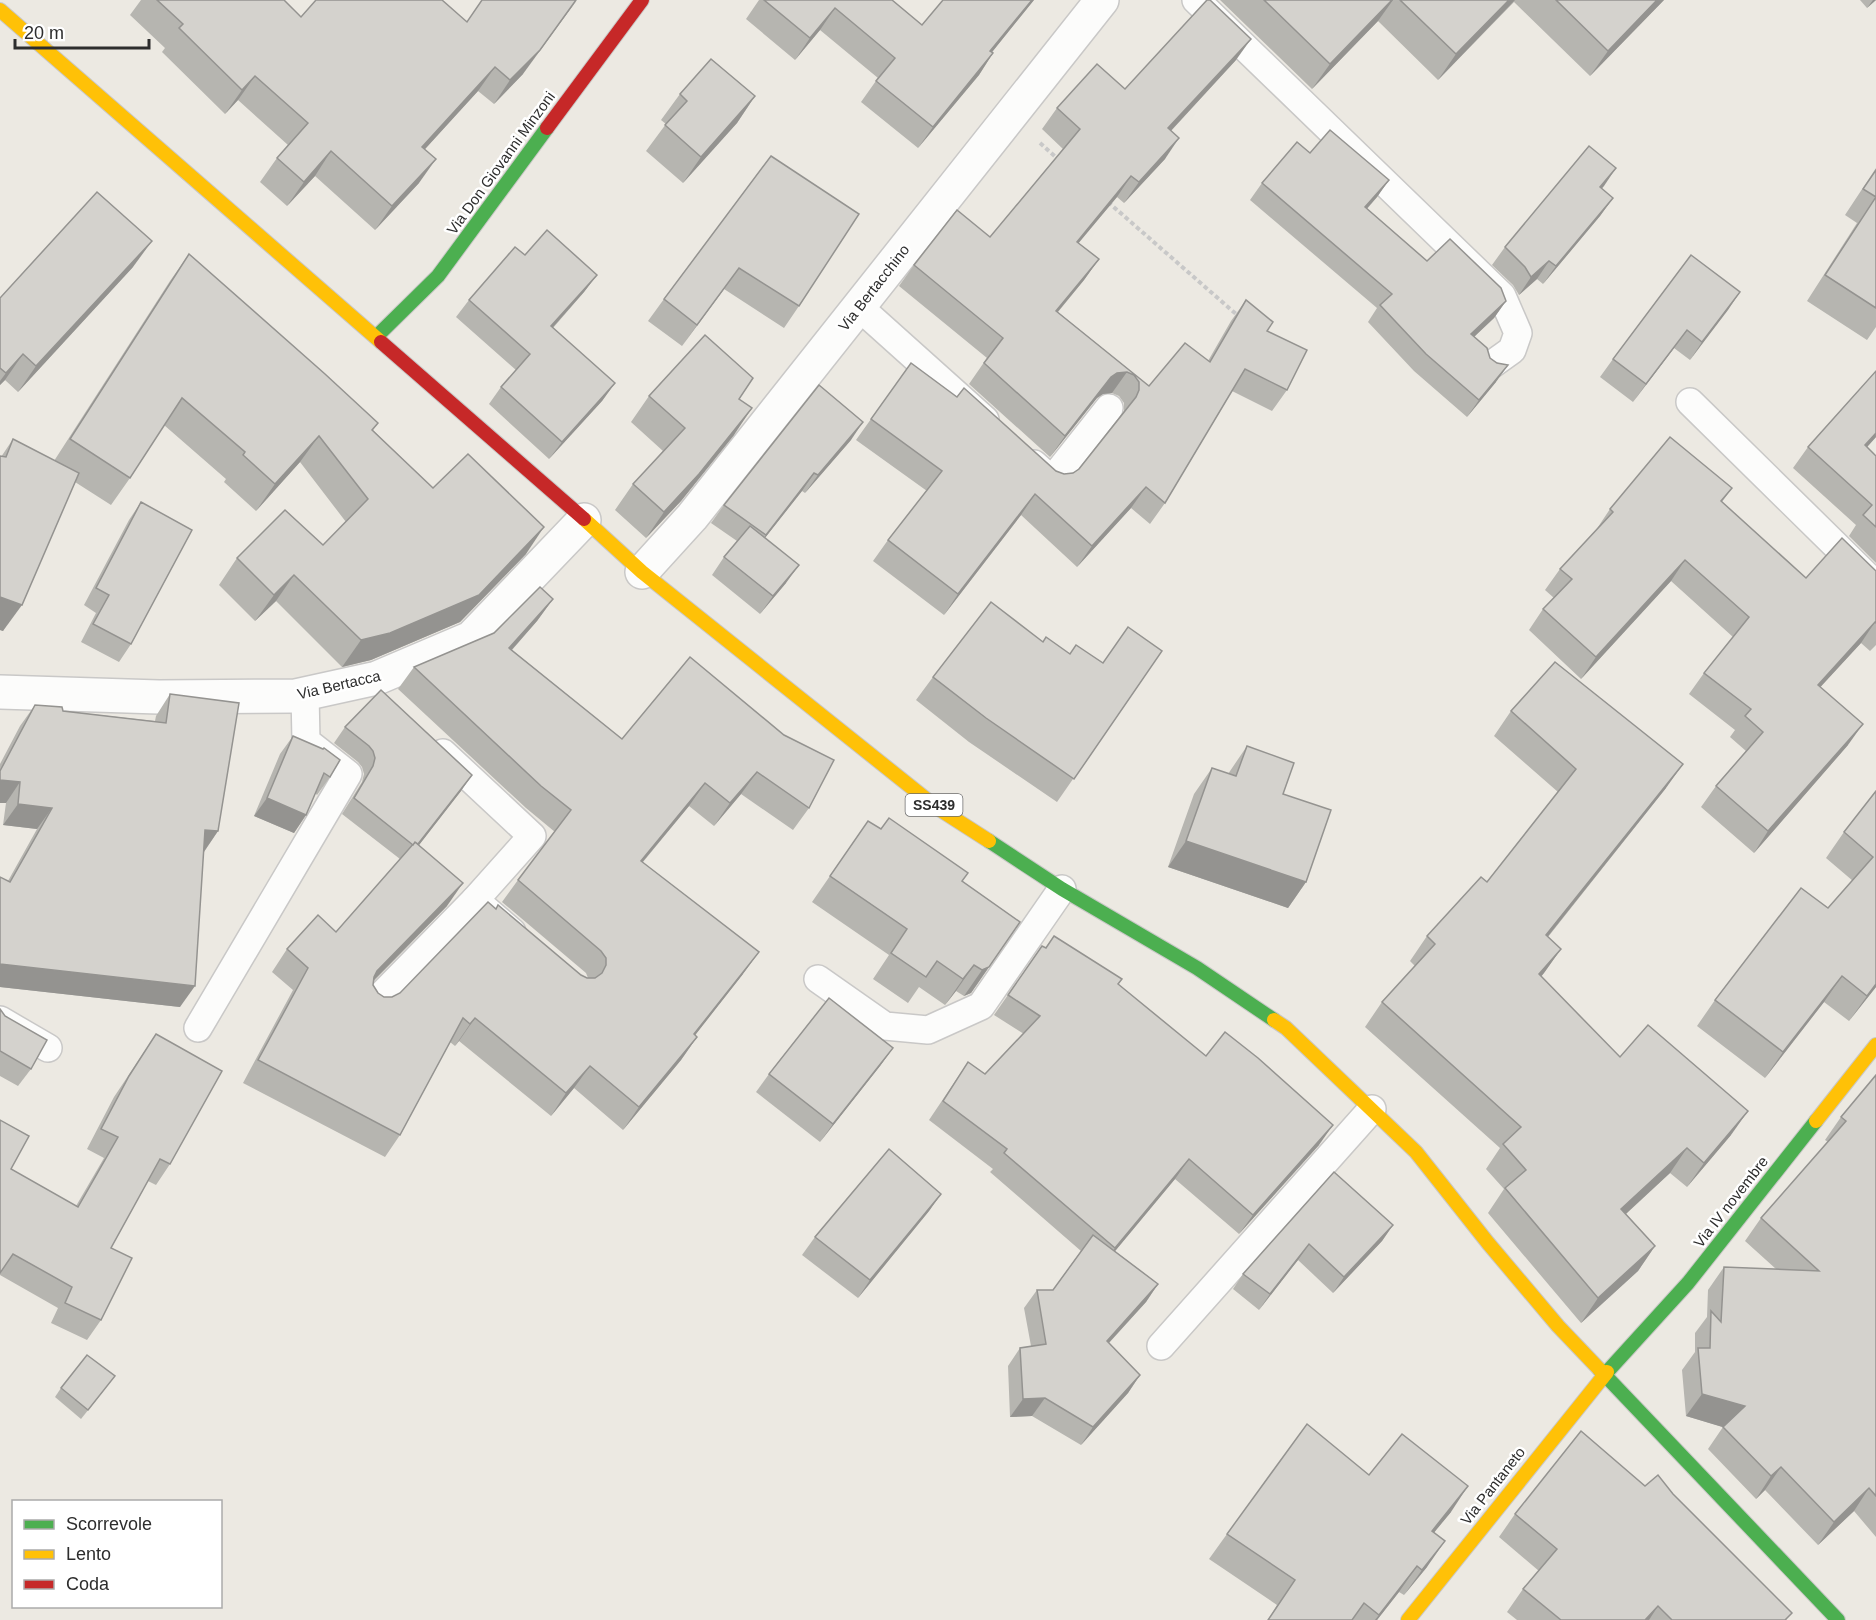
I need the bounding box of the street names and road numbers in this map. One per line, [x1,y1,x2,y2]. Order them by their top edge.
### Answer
street label: Via Don Giovanni Minzoni [443,88,558,237]
street label: Via Bertacchino [835,241,913,334]
street label: Via Bertacca [296,667,383,702]
road number: SS439 [906,794,962,816]
street label: Via IV novembre [1690,1153,1771,1251]
street label: Via Pantaneto [1457,1443,1528,1528]

